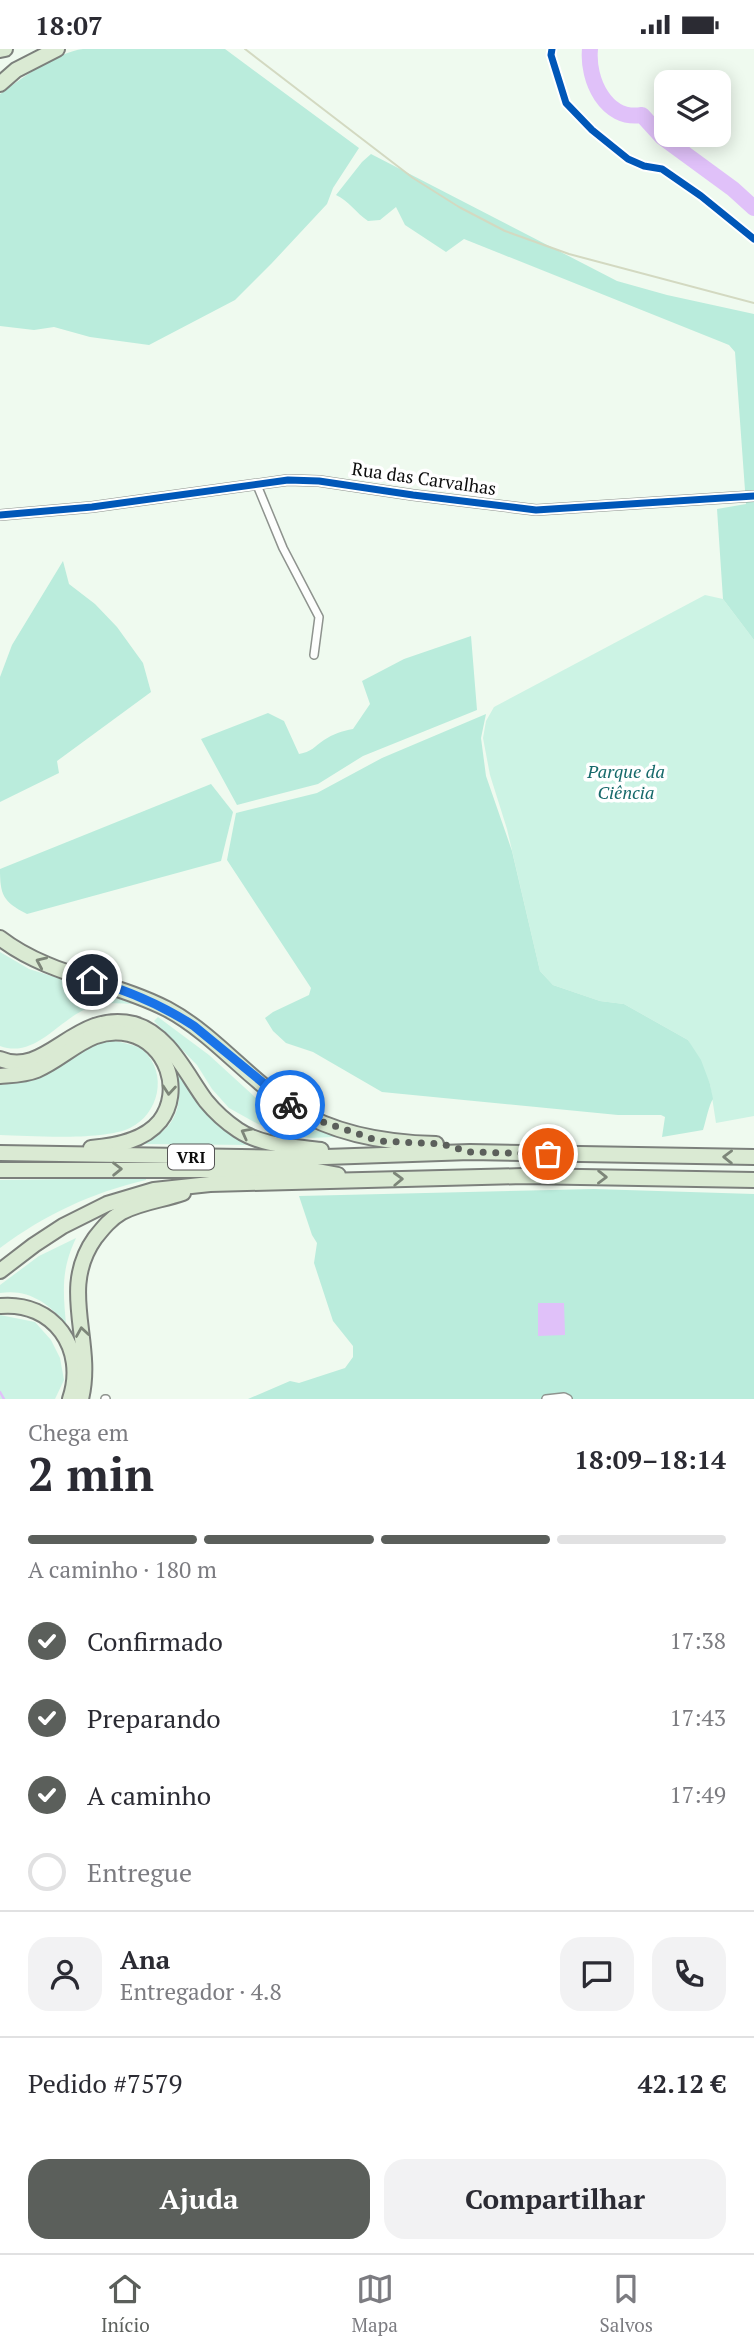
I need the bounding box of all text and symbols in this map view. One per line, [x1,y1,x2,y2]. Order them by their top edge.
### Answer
text: 18:07 [35,8,103,42]
map controls [654,70,731,147]
button: layers [654,70,731,147]
street label: Rua das Carvalhas [350,456,498,500]
park label: Parque da Ciência [586,759,665,804]
pin [62,950,122,1010]
one-way arrow [36,956,48,970]
icon: home [73,961,111,999]
courier [255,1070,325,1140]
one-way arrow [162,1085,177,1096]
icon: bike [271,1086,309,1124]
pin [518,1124,578,1184]
one-way arrow [241,1128,253,1141]
icon: bag [529,1135,567,1173]
road number: VRI [168,1145,214,1169]
one-way arrow [722,1149,733,1164]
one-way arrow [112,1161,122,1177]
one-way arrow [597,1170,608,1185]
one-way arrow [394,1171,404,1187]
one-way arrow [75,1326,90,1337]
text: Chega em [28,1417,129,1448]
text: 18:09–18:14 [574,1442,726,1476]
text: 2 min [28,1443,154,1504]
text: A caminho · 180 m [28,1554,217,1585]
icon: check [28,1622,66,1660]
text: Confirmado [87,1624,223,1658]
text: 17:38 [669,1625,726,1656]
icon: check [28,1699,66,1737]
text: Preparando [87,1701,221,1735]
text: 17:43 [669,1702,726,1733]
icon: check [28,1776,66,1814]
text: A caminho [87,1778,211,1812]
text: 17:49 [669,1779,726,1810]
text: Entregue [87,1855,192,1889]
button: person [28,1937,102,2011]
button: chat [560,1937,634,2011]
button: phone [652,1937,726,2011]
text: Ana [120,1942,170,1976]
text: Entregador · 4.8 [120,1976,282,2007]
text: Pedido #7579 [28,2066,182,2100]
text: 42.12 € [638,2066,726,2100]
button: Ajuda [28,2159,370,2239]
button: Compartilhar [384,2159,726,2239]
tab: Início [101,2270,150,2337]
tab: Mapa [351,2270,398,2337]
tab: Salvos [600,2270,653,2337]

